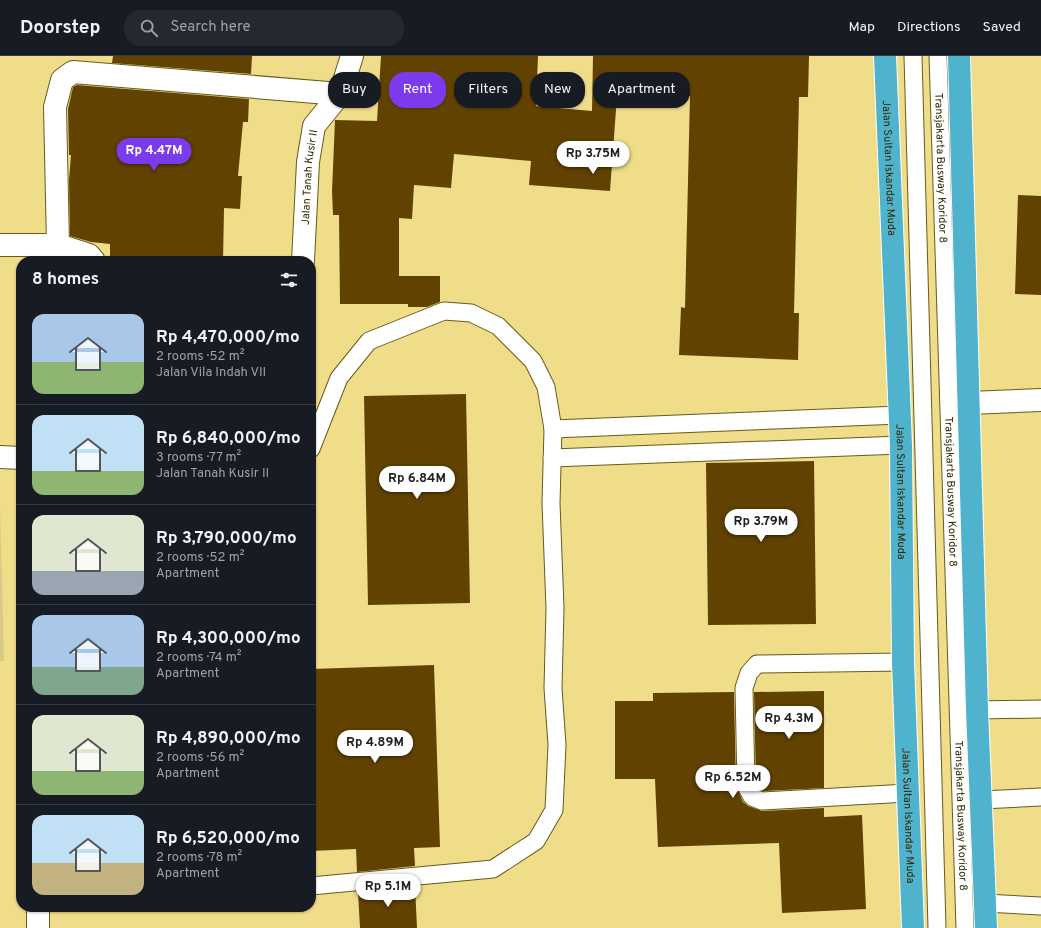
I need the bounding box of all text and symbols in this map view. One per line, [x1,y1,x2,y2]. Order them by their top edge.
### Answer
search box [124,10,404,46]
text: Doorstep [20,16,100,40]
icon: search [138,17,160,39]
text: Search here [170,18,251,37]
text: Map [849,19,875,36]
text: Directions [897,19,961,36]
text: Saved [983,19,1021,36]
chip: Buy [328,72,381,108]
chip: Rent [389,72,446,108]
chip: Filters [454,72,522,108]
chip: New [530,72,585,108]
chip: Apartment [593,72,690,108]
street label: Transjakarta Busway Koridor 8 [931,93,950,243]
street label: Jalan Sultan Iskandar Muda [879,100,898,236]
street label: Jalan Tanah Kusir II [299,129,321,225]
pin: Rp 4.47M [113,138,195,172]
pin: Rp 3.75M [552,141,634,175]
text: Rp 4.47M [125,143,183,159]
text: Rp 3.75M [566,146,620,162]
text: 8 homes [32,269,99,291]
icon: filters [278,269,300,291]
text: Rp 4,470,000/mo [156,327,300,349]
icon: home [64,330,112,378]
text: 2 rooms · 52 m² [156,349,244,365]
text: Jalan Vila Indah VII [156,365,266,381]
street label: Transjakarta Busway Koridor 8 [941,416,960,567]
street label: Jalan Sultan Iskandar Muda [892,424,908,560]
text: Rp 6,840,000/mo [156,428,301,450]
icon: home [64,431,112,479]
text: 3 rooms · 77 m² [156,450,241,466]
text: Jalan Tanah Kusir II [156,466,269,482]
pin: Rp 6.84M [376,466,458,500]
text: Rp 6.84M [388,471,446,487]
pin: Rp 3.79M [720,509,802,543]
text: Rp 3.79M [734,514,788,530]
text: Rp 3,790,000/mo [156,528,297,550]
icon: home [64,531,112,579]
text: 2 rooms · 52 m² [156,550,244,566]
text: Apartment [156,566,219,582]
text: Rp 4,300,000/mo [156,628,301,650]
icon: home [64,631,112,679]
text: 2 rooms · 74 m² [156,650,241,666]
text: Apartment [156,666,219,682]
pin: Rp 4.3M [752,706,826,740]
text: Rp 4.3M [764,711,814,727]
text: Rp 4,890,000/mo [156,728,301,750]
pin: Rp 4.89M [334,730,416,764]
icon: home [64,731,112,779]
text: Rp 4.89M [346,735,404,751]
street label: Transjakarta Busway Koridor 8 [951,740,970,891]
street label: Jalan Sultan Iskandar Muda [898,747,917,884]
text: 2 rooms · 56 m² [156,750,244,766]
pin: Rp 6.52M [692,765,774,799]
text: Apartment [156,766,219,782]
text: Rp 6.52M [704,770,762,786]
text: Rp 6,520,000/mo [156,828,300,850]
icon: home [64,831,112,879]
text: 2 rooms · 78 m² [156,850,242,866]
text: Apartment [156,866,219,882]
pin: Rp 5.1M [351,874,425,908]
text: Rp 5.1M [365,879,411,895]

